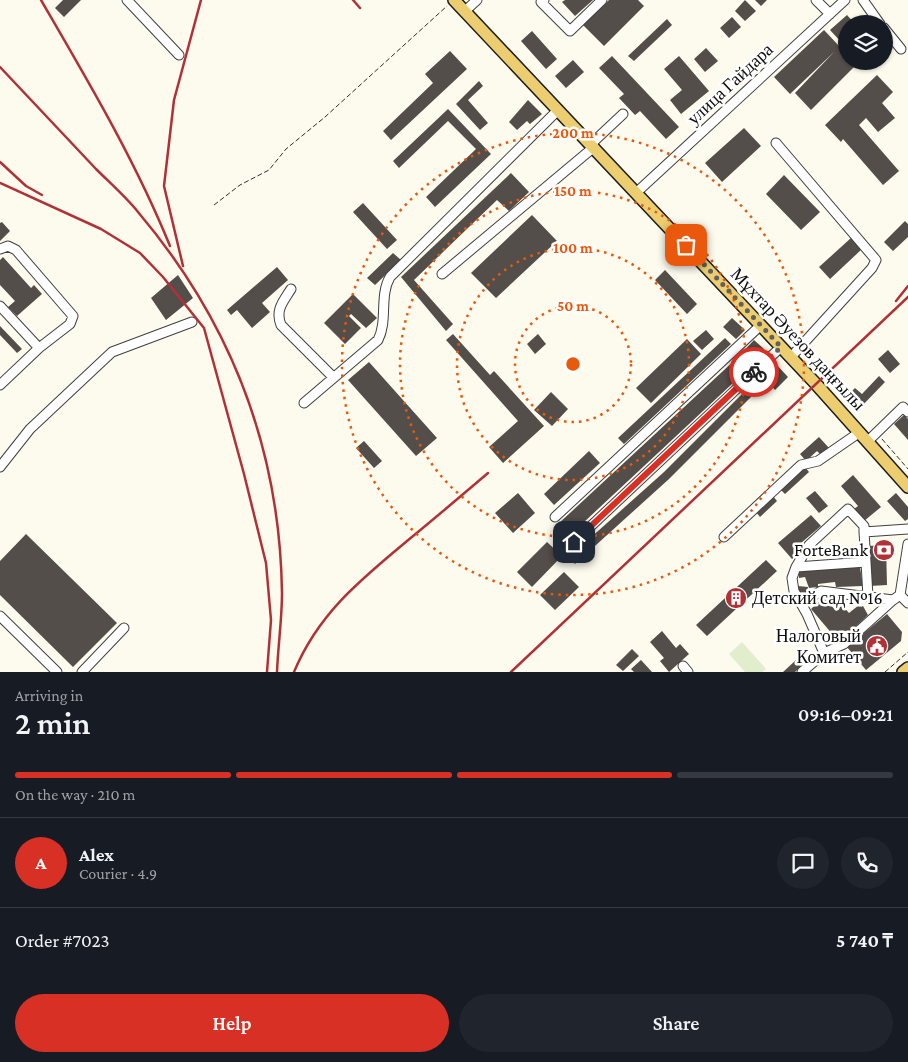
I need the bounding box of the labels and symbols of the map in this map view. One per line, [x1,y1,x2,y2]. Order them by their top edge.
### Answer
street label: улица Гайдара [683,39,777,129]
text: 200 m [552,125,594,141]
text: 150 m [554,183,592,199]
pin [665,224,707,266]
text: 100 m [553,240,593,256]
street label: Мұхтар Әуезов даңғылы [727,264,869,414]
text: 50 m [557,298,589,314]
courier [729,347,779,397]
centre of rings [564,355,582,373]
pin [553,521,595,563]
bank icon: ForteBank [872,538,896,562]
place label: ForteBank [794,540,868,560]
building icon: Детский сад №16 [724,586,748,610]
place label: Детский сад №16 [752,588,883,608]
place label: Налоговый Комитет [776,626,861,667]
public building icon: Налоговый Комитет [865,634,889,658]

